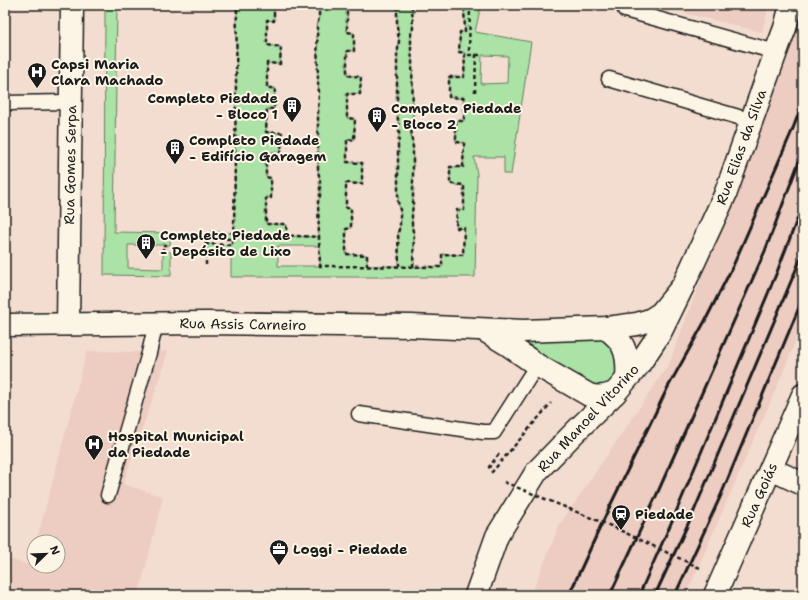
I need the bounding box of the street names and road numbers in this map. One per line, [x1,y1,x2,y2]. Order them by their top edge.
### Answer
street label: Rua Elias da Silva [712,87,770,207]
street label: Rua Gomes Serpa [60,105,80,225]
street label: Rua Assis Carneiro [179,314,307,334]
street label: Rua Manoel Vitorino [533,360,643,476]
street label: Rua Goiás [737,460,781,530]

